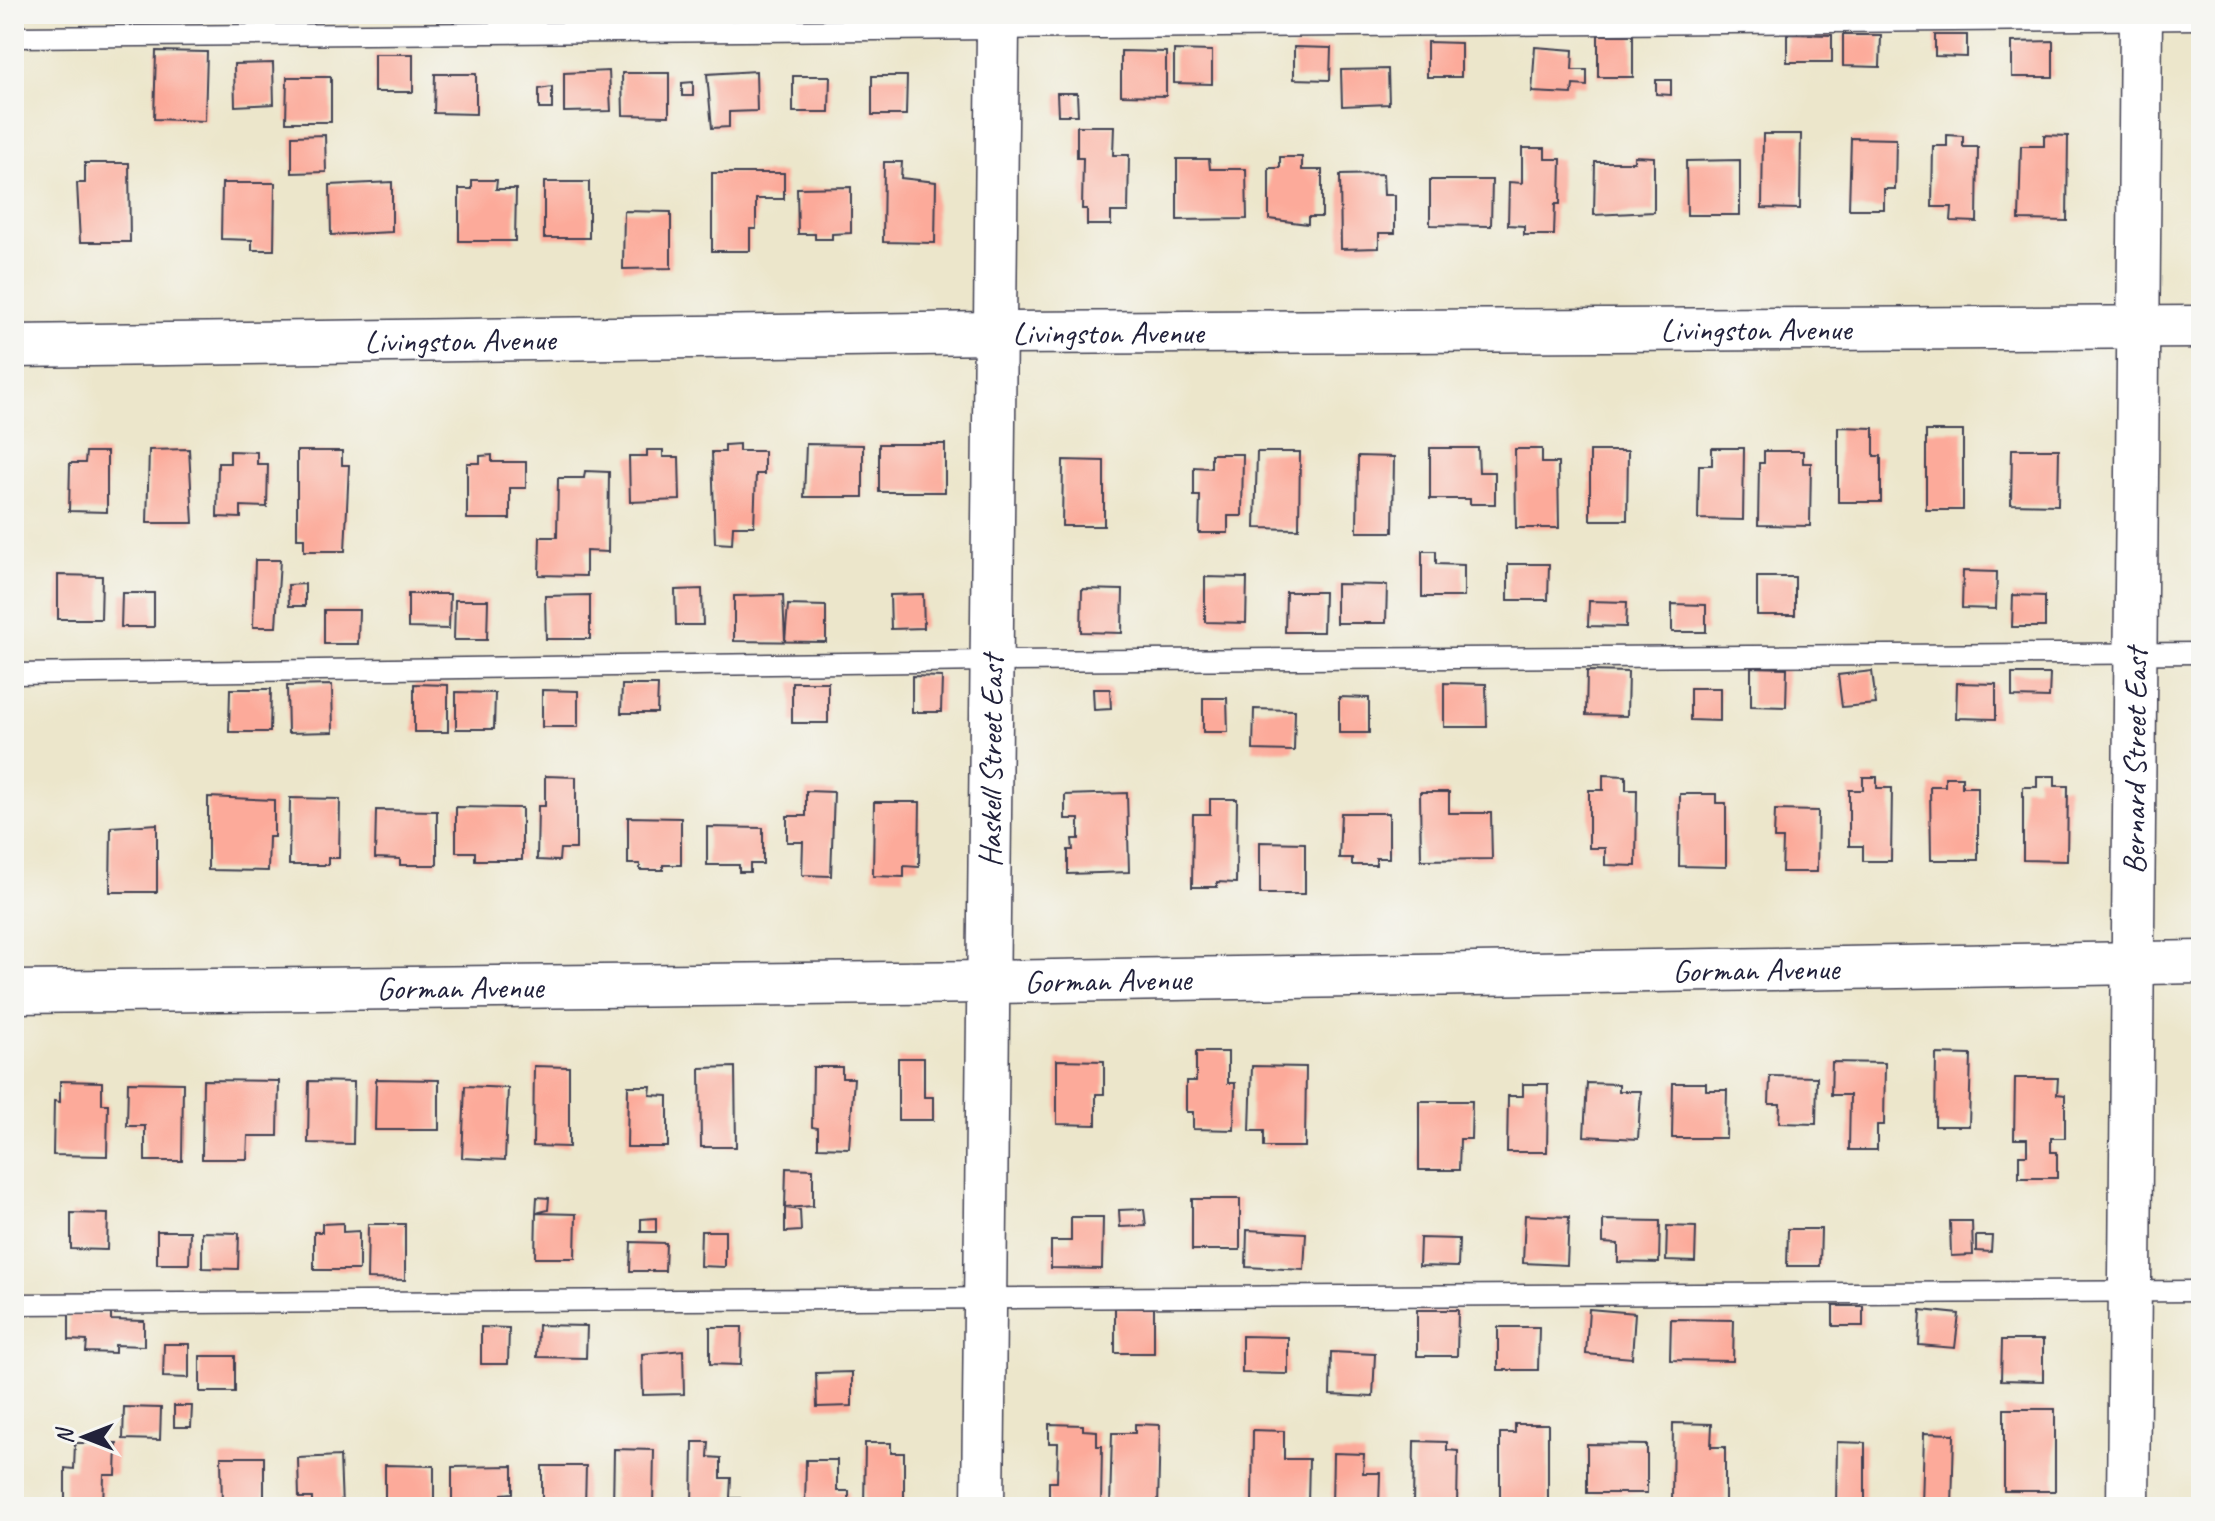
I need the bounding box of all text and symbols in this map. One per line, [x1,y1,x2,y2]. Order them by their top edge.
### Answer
street label: Livingston Avenue [1660,308,1854,350]
street label: Livingston Avenue [1012,311,1206,353]
street label: Livingston Avenue [364,318,558,362]
street label: Bernard Street East [2113,643,2156,874]
street label: Haskell Street East [969,650,1012,867]
street label: Gorman Avenue [1672,947,1842,991]
street label: Gorman Avenue [1024,958,1194,1002]
street label: Gorman Avenue [376,966,546,1009]
north arrow [44,1397,124,1477]
text: N [51,1427,79,1444]

